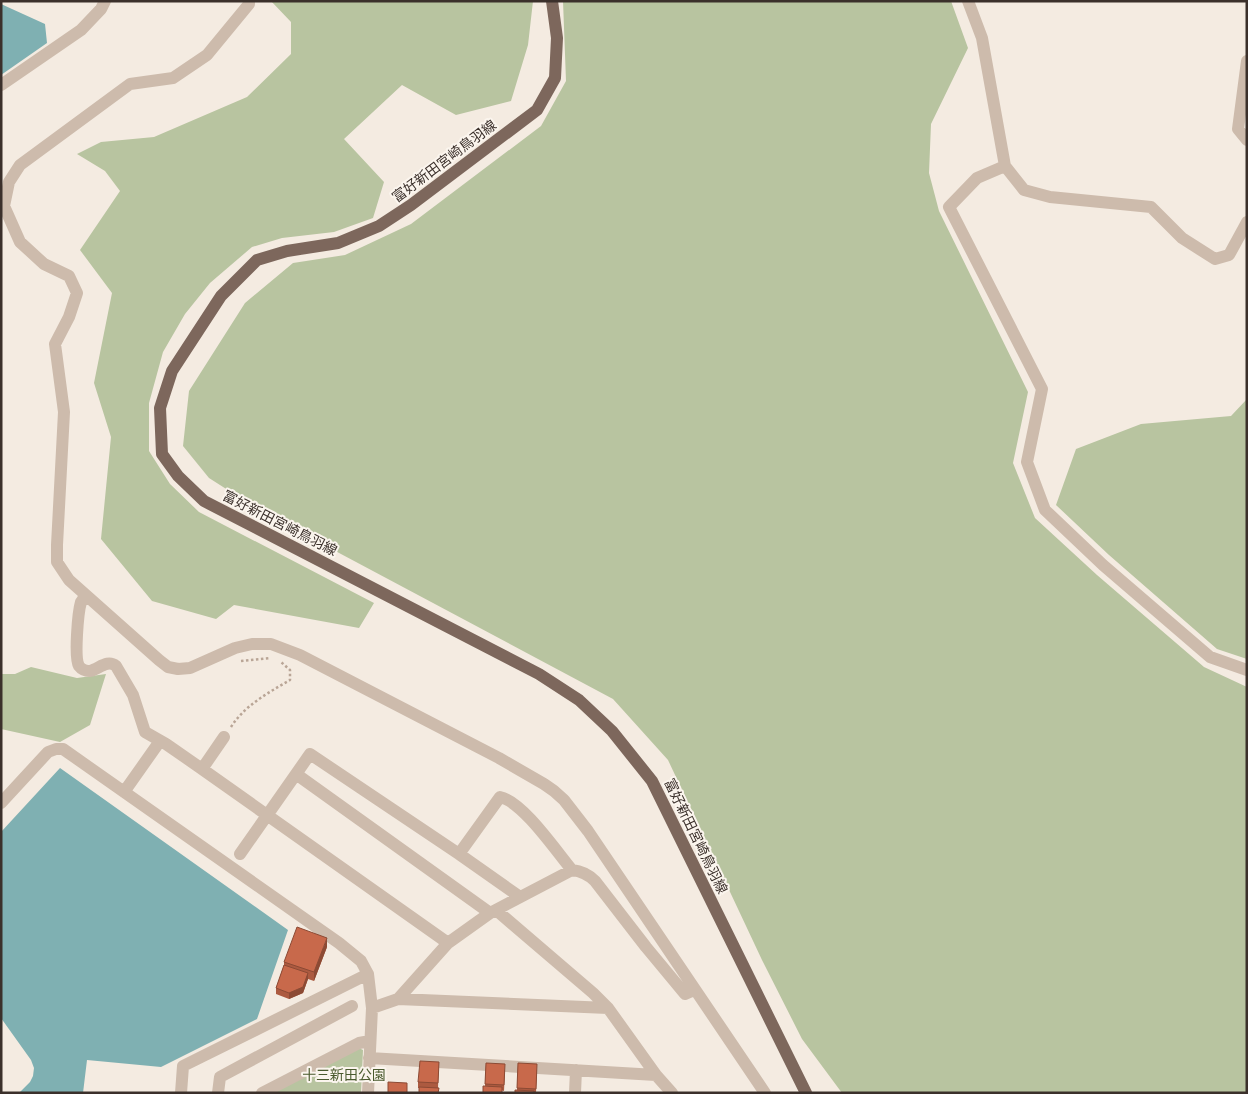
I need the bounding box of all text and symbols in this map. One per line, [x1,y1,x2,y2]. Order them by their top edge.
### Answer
street label: 富好新田宮崎鳥羽線 [388,115,500,206]
street label: 富好新田宮崎鳥羽線 [220,485,341,560]
street label: 富好新田宮崎鳥羽線 [660,775,733,897]
park label: 十三新田公園 [302,1065,386,1084]

